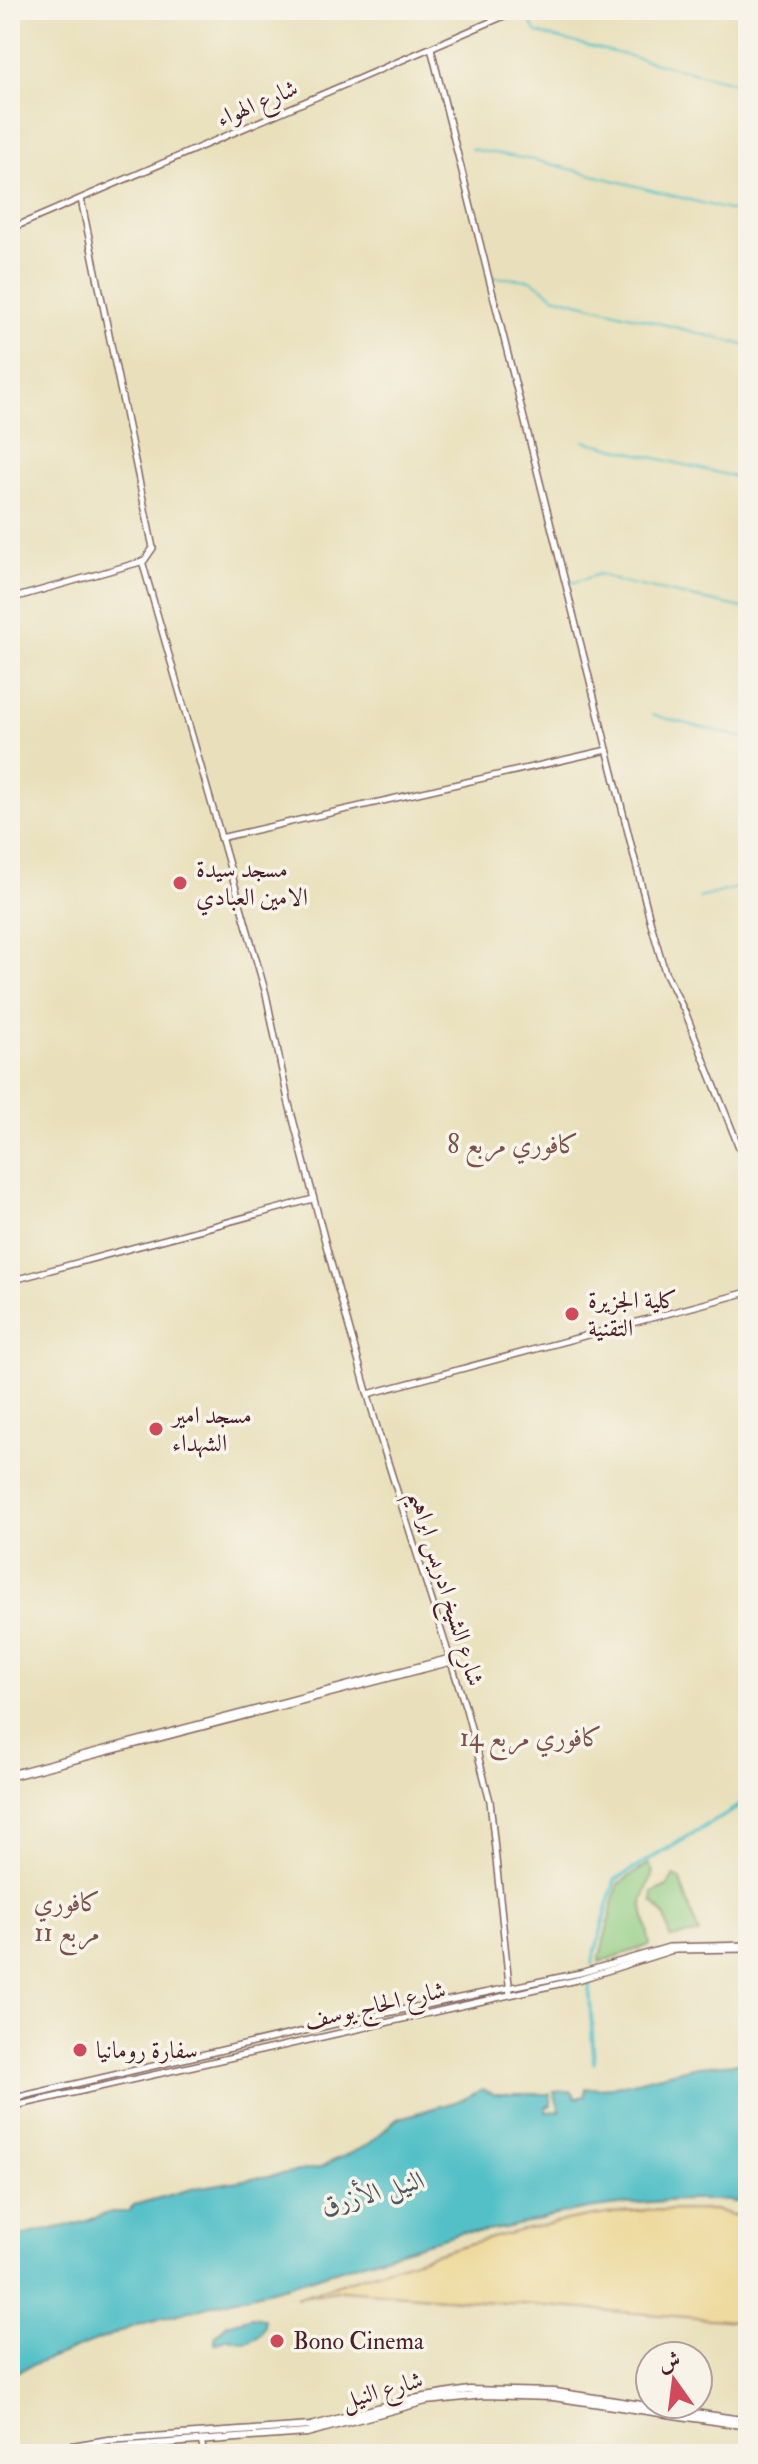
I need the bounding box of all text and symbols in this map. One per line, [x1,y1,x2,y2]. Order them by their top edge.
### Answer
street label: شارع الهواء [212,72,304,138]
place label: مسجد سيدة الامين العبادي [196,854,308,916]
marker: مسجد سيدة الامين العبادي [171,874,189,892]
district label: كافوري مربع 8 [447,1129,579,1168]
place label: كلية الجزيرة التقنية [588,1285,678,1344]
marker: كلية الجزيرة التقنية [563,1305,581,1323]
place label: مسجد امير الشهداء [169,1400,252,1459]
marker: مسجد امير الشهداء [147,1420,165,1438]
street label: شارع الشيخ ادريس ابراهيم [394,1487,491,1692]
district label: كافوري مربع 14 [460,1722,602,1761]
district label: كافوري مربع 11 [33,1887,101,1956]
street label: شارع الحاج يوسف [301,1974,450,2042]
place label: سفارة رومانيا [96,2035,198,2066]
marker: سفارة رومانيا [71,2041,89,2059]
water label: النيل الأزرق [317,2161,429,2223]
place label: Bono Cinema [293,2326,425,2357]
marker: Bono Cinema [268,2332,286,2350]
north arrow [634,2340,714,2420]
text: ش [655,2345,683,2378]
street label: شارع النيل [338,2364,428,2421]

